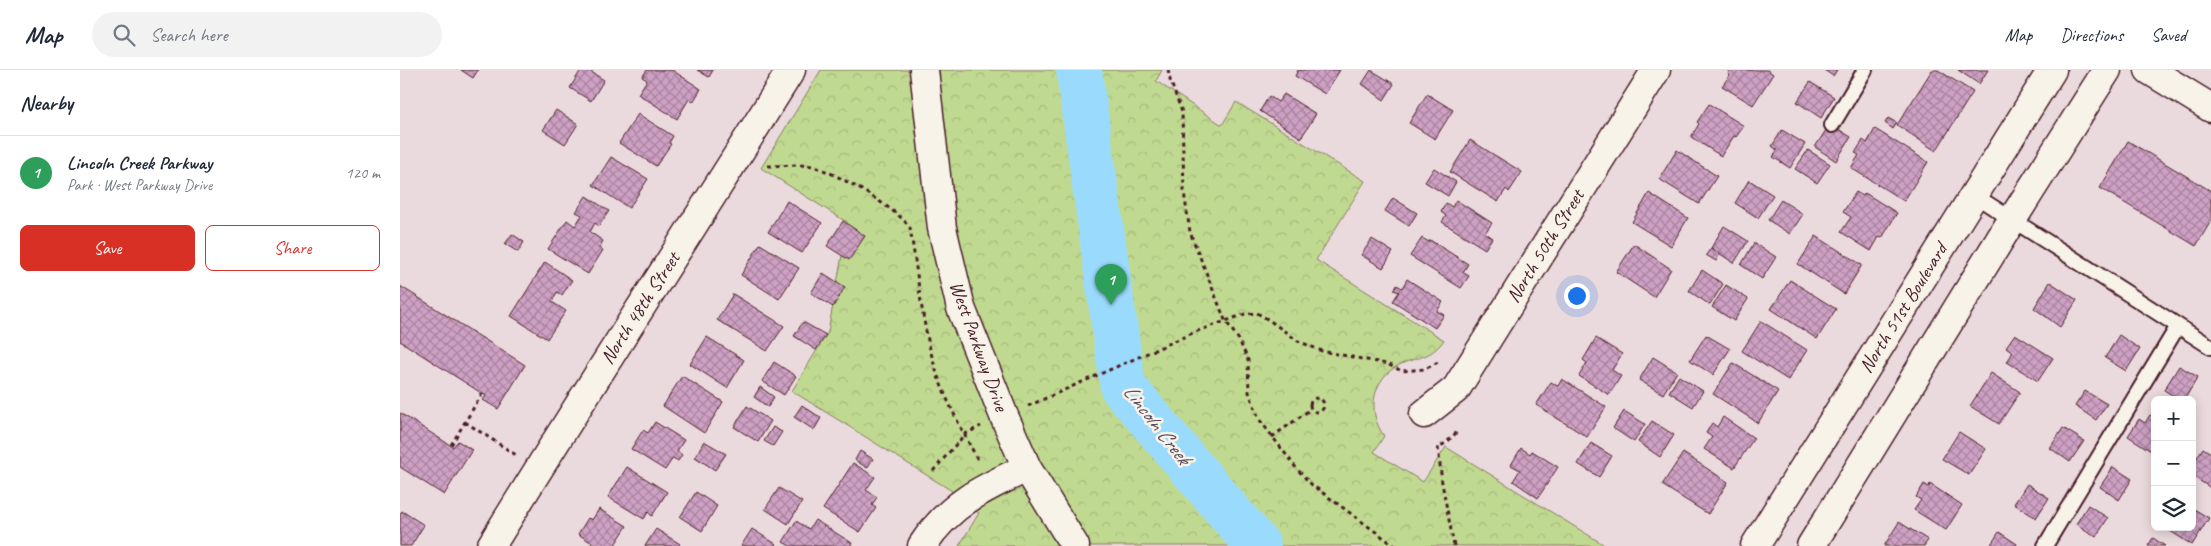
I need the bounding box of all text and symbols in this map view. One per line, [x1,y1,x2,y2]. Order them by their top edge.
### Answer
search box [92,12,442,57]
text: Map [25,20,62,50]
icon: search [110,21,138,49]
text: Search here [150,23,228,47]
text: Map [2005,24,2032,46]
text: Directions [2060,24,2123,46]
text: Saved [2151,24,2186,46]
text: Nearby [20,90,73,116]
text: Lincoln Creek Parkway [67,151,212,175]
text: 1 [32,163,40,183]
text: 120 m [346,163,380,183]
text: Park · West Parkway Drive [67,175,212,195]
street label: North 50th Street [1500,183,1591,307]
button: Save [20,225,195,271]
button: Share [205,225,380,271]
street label: North 51st Boulevard [1853,236,1954,377]
street label: North 48th Street [595,245,687,369]
pin: 1 [1095,264,1127,305]
street label: West Parkway Drive [944,278,1015,416]
your location [1564,283,1590,309]
water label: Lincoln Creek [1118,379,1199,473]
map controls [2151,396,2196,531]
button: + [2151,396,2196,441]
button: − [2151,441,2196,486]
button: layers [2151,486,2196,531]

